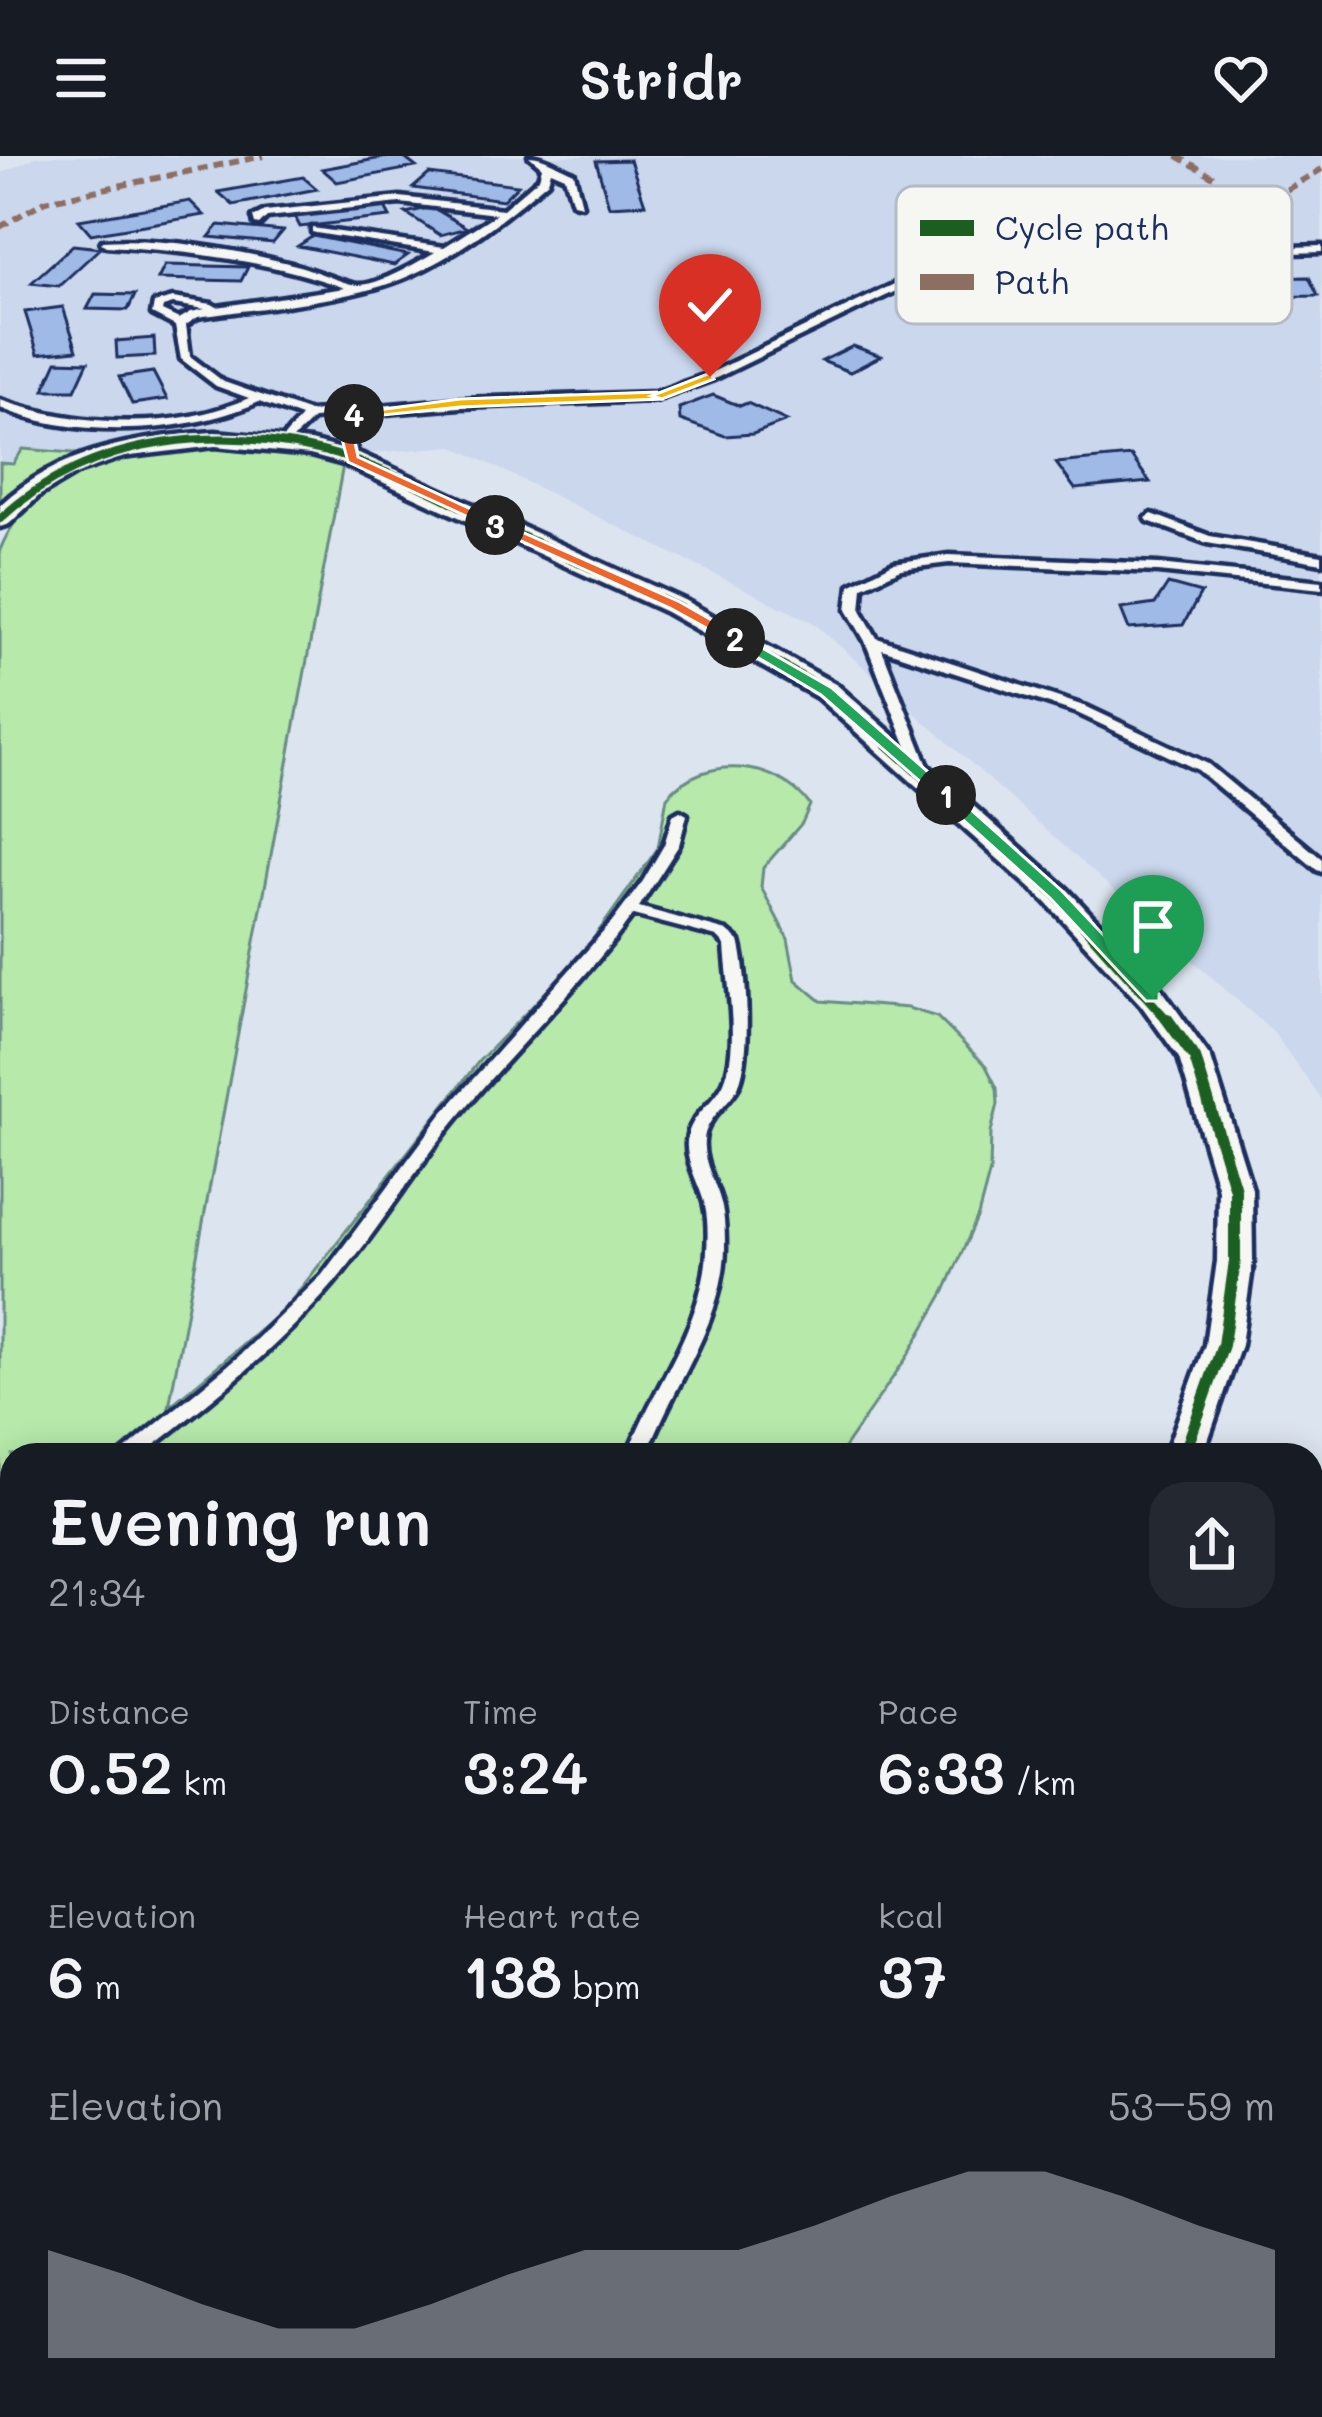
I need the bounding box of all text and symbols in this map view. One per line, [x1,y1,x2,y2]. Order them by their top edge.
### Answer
text: Stridr [579,43,743,114]
icon: menu [48,45,114,111]
icon: heart [1208,45,1274,111]
legend [896,186,1292,324]
text: Cycle path [995,205,1169,249]
pin [659,254,761,377]
text: Path [995,259,1069,302]
icon: check [677,272,743,338]
pin: 4 [324,384,384,444]
text: 4 [344,392,364,435]
pin: 3 [465,495,525,555]
text: 3 [485,503,505,546]
pin: 2 [705,608,765,668]
text: 2 [726,616,744,659]
pin: 1 [916,765,976,825]
text: 1 [939,773,953,816]
pin [1102,875,1204,998]
icon: arrive [1120,893,1186,959]
text: Evening run [48,1477,431,1563]
button: share [1149,1482,1275,1608]
text: 21:34 [48,1565,145,1616]
text: Distance [48,1689,190,1732]
text: Time [463,1689,538,1732]
text: Pace [878,1689,959,1732]
text: 0.52 [48,1732,173,1810]
text: 3:24 [463,1732,588,1810]
text: 6:33 [878,1732,1005,1810]
text: km [173,1760,227,1803]
text: /km [1005,1760,1076,1803]
text: Elevation [48,1893,196,1936]
text: Heart rate [463,1893,641,1936]
text: kcal [878,1893,944,1936]
text: 6 [48,1936,84,2014]
text: 138 [463,1936,562,2014]
text: 37 [878,1936,947,2014]
text: m [84,1964,121,2007]
text: bpm [562,1964,641,2007]
text: Elevation [48,2079,223,2130]
text: 53–59 m [1108,2079,1275,2130]

